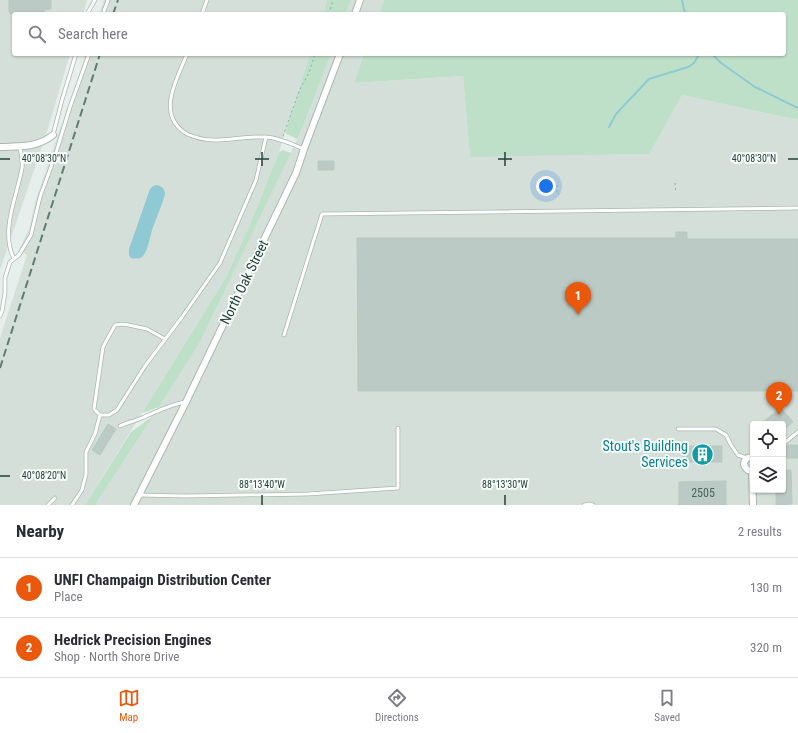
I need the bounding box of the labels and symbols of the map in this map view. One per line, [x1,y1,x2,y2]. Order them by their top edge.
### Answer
text: 40°08'30"N [22,153,66,164]
text: 40°08'30"N [732,153,776,164]
your location [536,176,556,196]
street label: North Oak Street [217,237,271,327]
pin: 1 [565,282,591,315]
pin: 2 [766,382,792,415]
place label: Stout's Building Services [603,438,688,470]
building icon: Stout's Building Services [690,441,716,467]
text: 40°08'20"N [22,470,66,481]
text: 88°13'40"W [239,479,285,490]
text: 88°13'30"W [482,479,528,490]
house number: 2505 [691,486,715,500]

